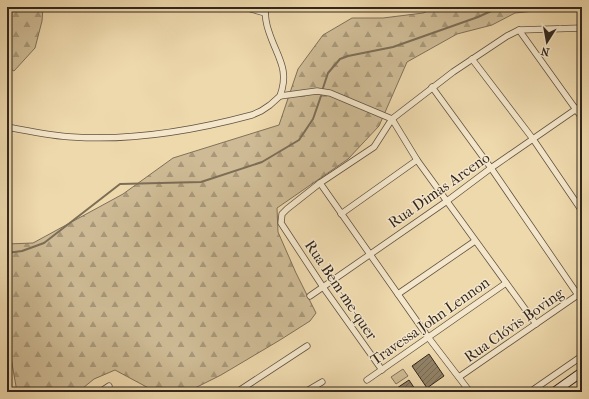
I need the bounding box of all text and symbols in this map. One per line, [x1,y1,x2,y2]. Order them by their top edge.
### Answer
north arrow [527,22,567,62]
text: N [539,44,551,59]
street label: Rua Dimas Arceno [385,148,493,232]
street label: Rua Bem-me-quer [301,237,381,344]
street label: Travessa John Lennon [367,273,493,369]
street label: Rua Clóvis Boving [461,283,568,366]

